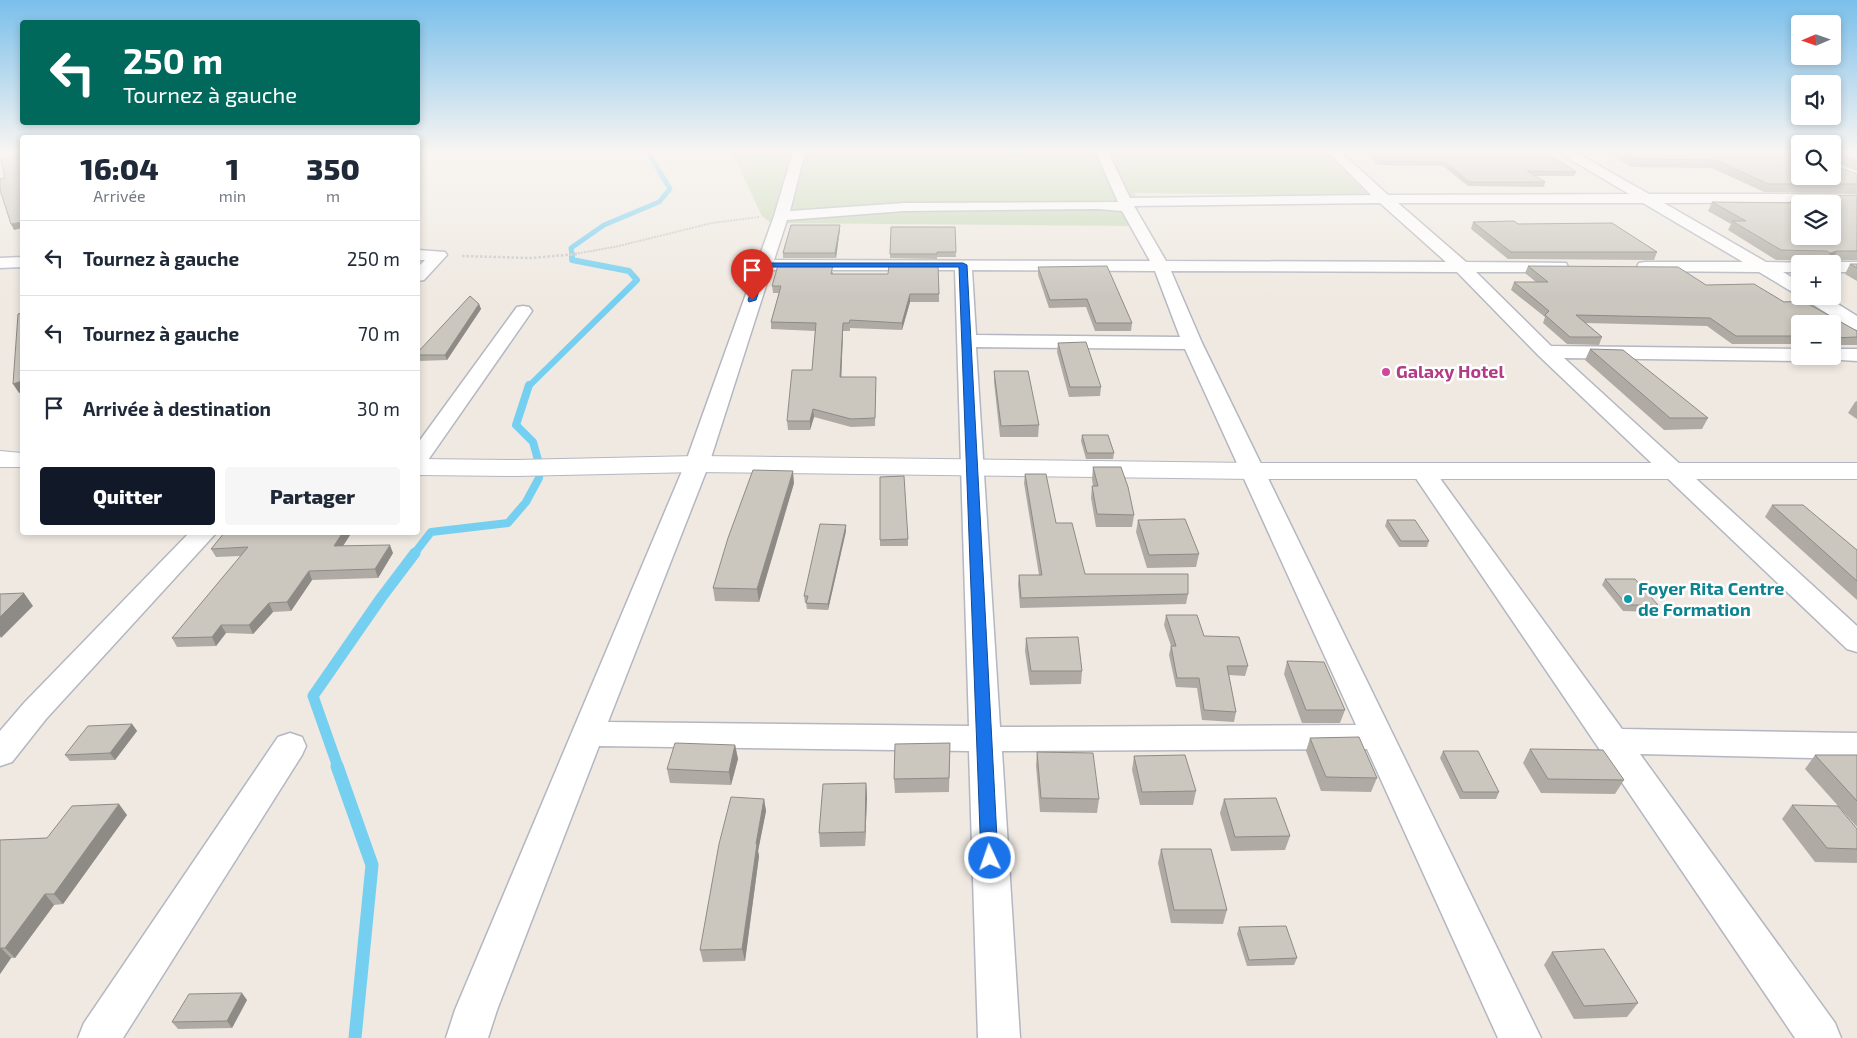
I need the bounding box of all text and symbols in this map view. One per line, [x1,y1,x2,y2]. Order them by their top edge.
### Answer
north arrow [1791,15,1841,65]
map controls [1791,15,1841,365]
text: 250 m [123,39,223,81]
icon: left [40,40,105,105]
button: sound [1791,75,1841,125]
text: Tournez à gauche [123,81,297,107]
button: search [1791,135,1841,185]
text: 16:04 [80,150,159,186]
text: 1 [226,150,239,186]
text: 350 [306,150,360,186]
text: Arrivée [93,186,146,205]
text: min [219,186,246,205]
text: m [326,186,340,205]
button: layers [1791,195,1841,245]
icon: left [40,244,68,272]
text: Tournez à gauche [83,247,239,270]
text: 250 m [347,247,400,270]
pin [731,249,773,300]
button: + [1791,255,1841,305]
icon: arrive [738,256,766,284]
button: − [1791,315,1841,365]
icon: left [40,319,68,347]
text: Tournez à gauche [83,322,239,345]
text: 70 m [358,322,400,345]
place label: Galaxy Hotel [1396,360,1505,382]
marker: Galaxy Hotel [1380,366,1392,378]
icon: arrive [40,394,68,422]
text: Arrivée à destination [83,397,271,420]
text: 30 m [357,397,400,420]
button: Quitter [40,467,215,525]
button: Partager [225,467,400,525]
place label: Foyer Rita Centre de Formation [1638,577,1784,620]
marker: Foyer Rita Centre de Formation [1622,593,1634,605]
position arrow [963,831,1015,883]

